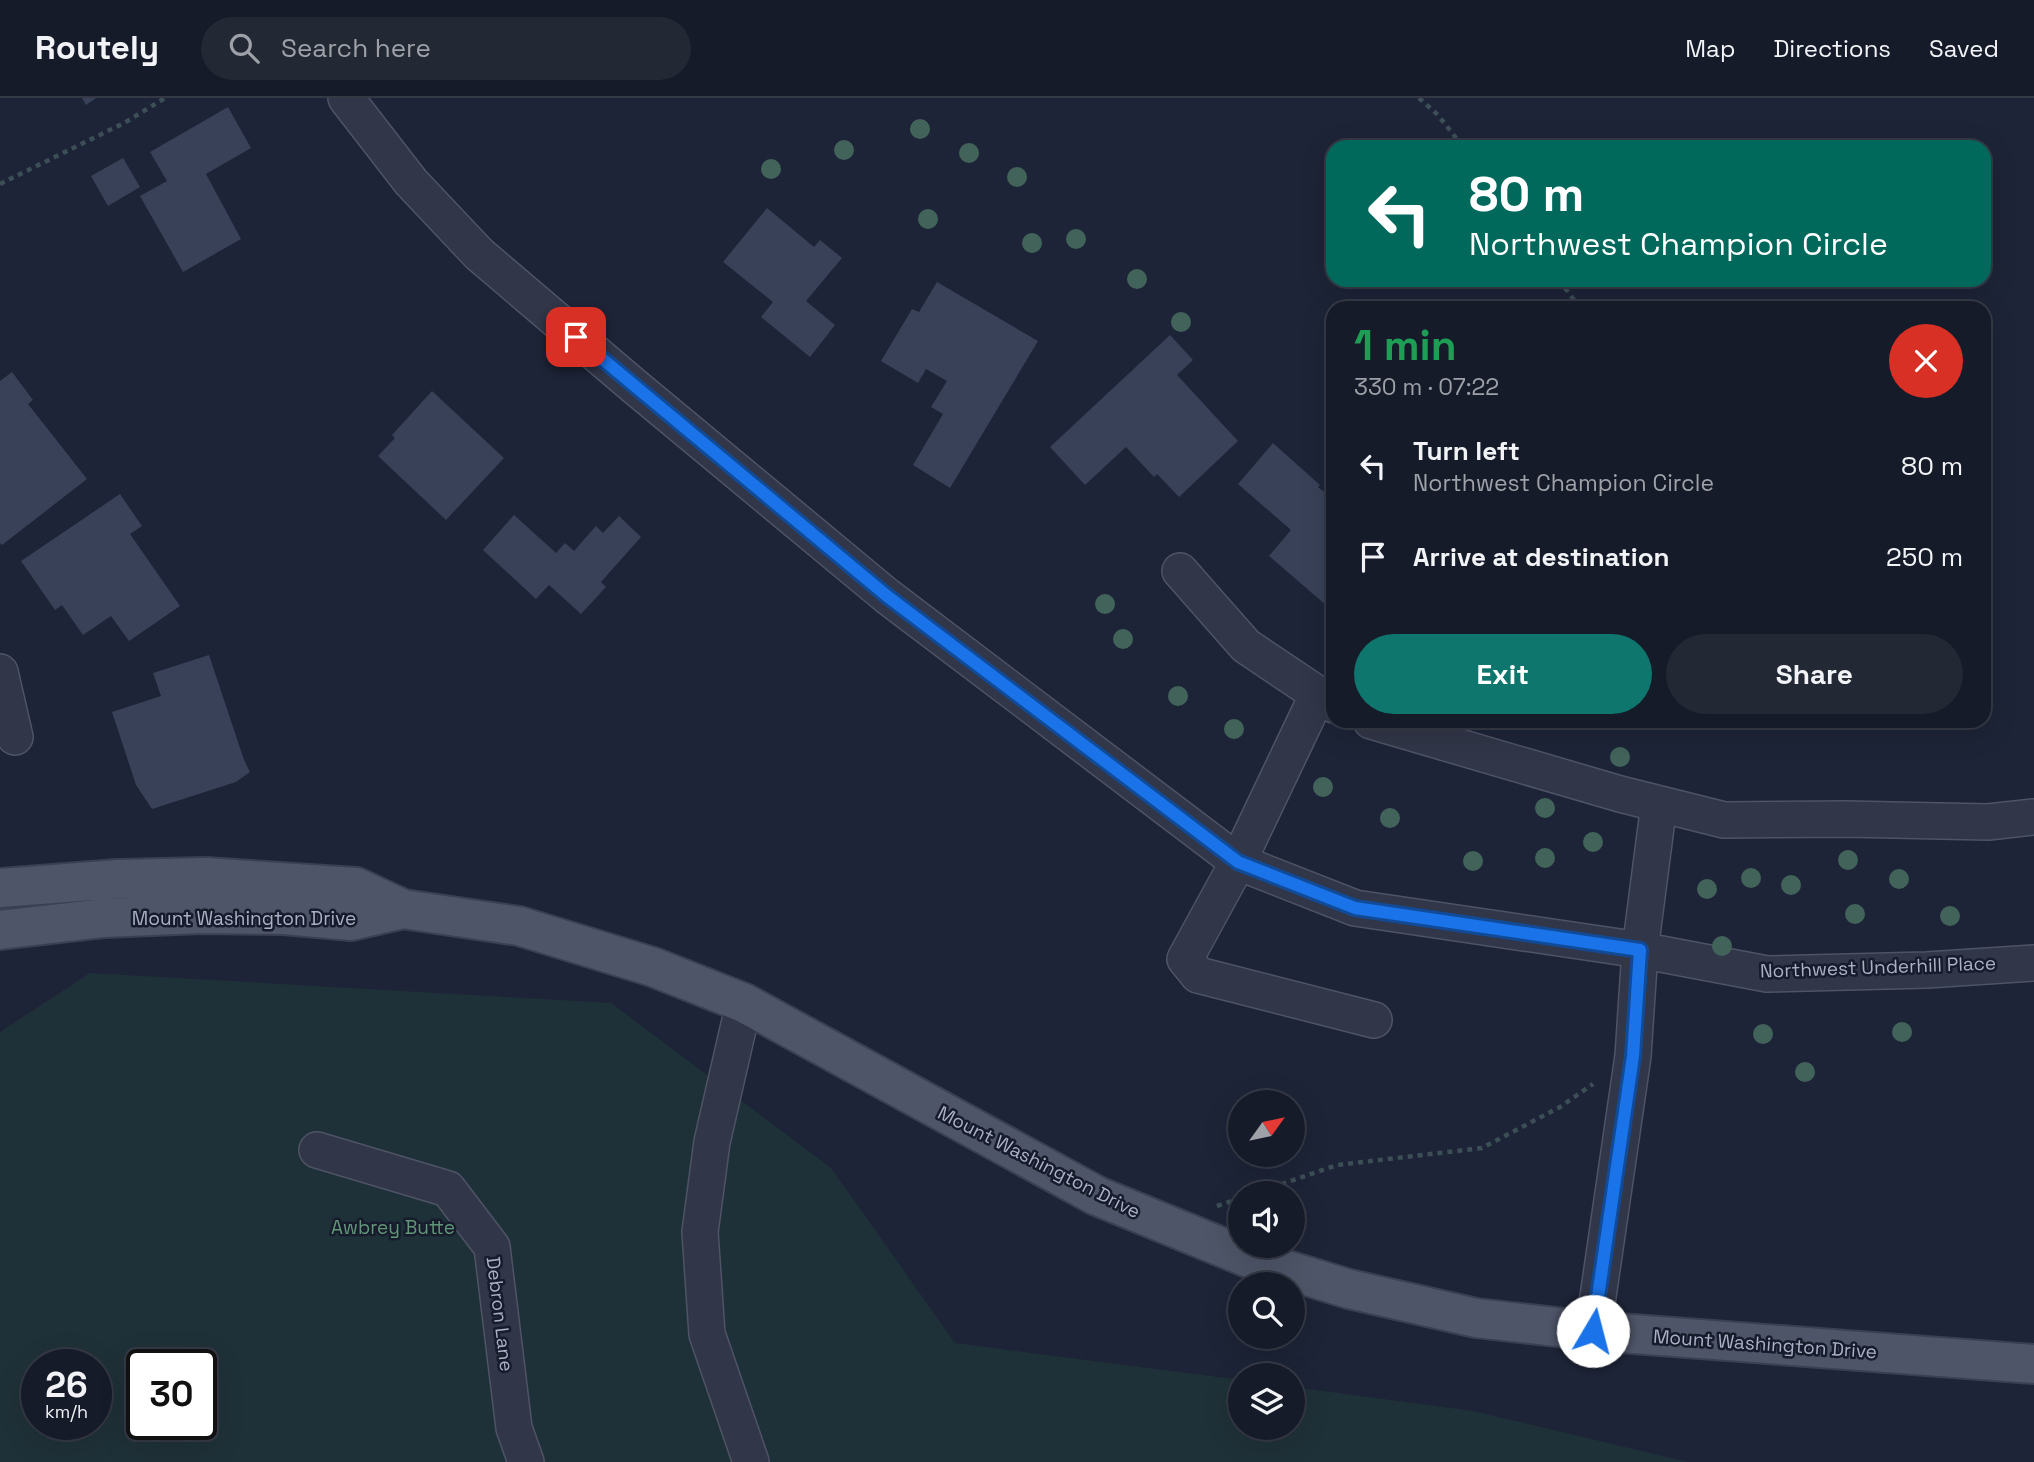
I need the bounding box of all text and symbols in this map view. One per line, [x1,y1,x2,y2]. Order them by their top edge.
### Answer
search box [201,17,691,80]
text: Routely [35,27,159,69]
icon: search [225,29,263,67]
text: Search here [281,31,431,65]
text: Map [1685,33,1735,64]
text: Directions [1773,33,1891,64]
text: Saved [1929,33,1999,64]
text: 80 m [1469,163,1584,225]
icon: left [1354,168,1445,259]
text: Northwest Champion Circle [1469,224,1888,264]
pin [546,307,606,367]
icon: arrive [557,318,595,356]
text: 1 min [1354,319,1457,372]
button: close [1889,324,1963,398]
text: 330 m · 07:22 [1354,372,1499,402]
text: Turn left [1413,434,1520,468]
icon: left [1354,447,1392,485]
text: 80 m [1901,449,1963,483]
text: Northwest Champion Circle [1413,468,1714,498]
icon: arrive [1354,538,1392,576]
text: Arrive at destination [1413,540,1670,574]
text: 250 m [1886,540,1963,574]
button: Exit [1354,634,1652,714]
button: Share [1666,634,1963,714]
street label: Mount Washington Drive [132,906,356,931]
street label: Northwest Underhill Place [1759,950,1997,984]
north arrow [1228,1090,1306,1167]
map controls [1228,1090,1305,1440]
street label: Mount Washington Drive [933,1100,1145,1224]
button: sound [1228,1181,1305,1258]
park label: Awbrey Butte [331,1215,455,1240]
street label: Debron Lane [481,1255,519,1373]
button: search [1228,1272,1305,1349]
position arrow [1556,1294,1630,1368]
street label: Mount Washington Drive [1652,1324,1878,1364]
speed limit sign: 30 [126,1349,217,1440]
text: 26 [45,1363,88,1407]
button: layers [1228,1363,1305,1440]
text: km/h [45,1400,88,1423]

